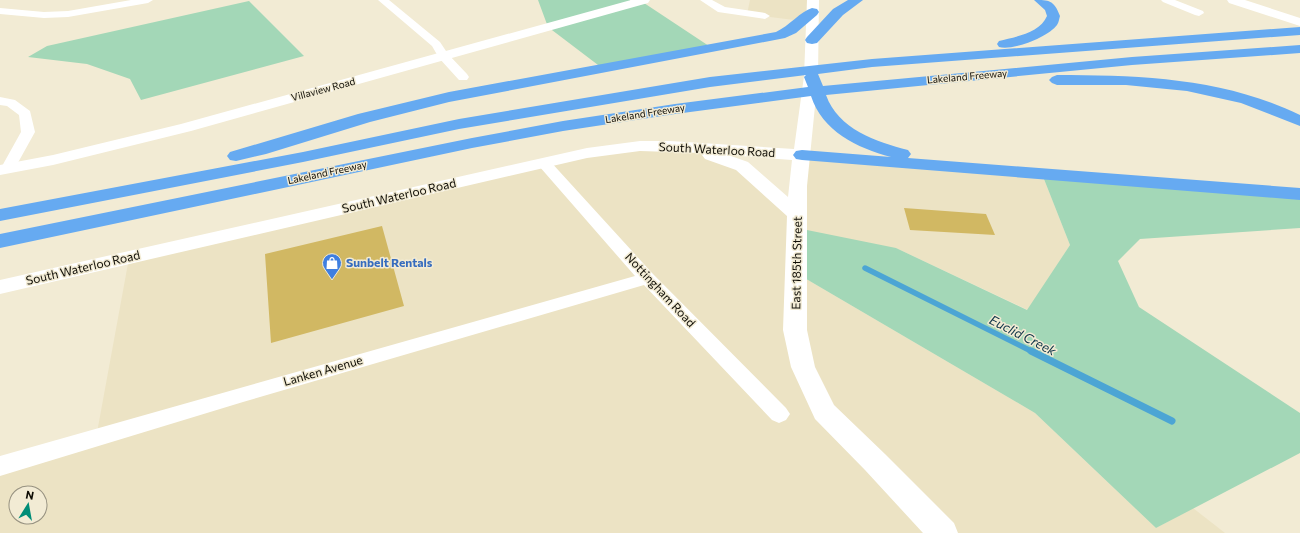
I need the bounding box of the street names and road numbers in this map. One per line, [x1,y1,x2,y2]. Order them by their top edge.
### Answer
street label: Lakeland Freeway [926,67,1008,85]
street label: Villaview Road [290,75,357,103]
street label: Lakeland Freeway [604,101,686,125]
street label: South Waterloo Road [658,139,776,159]
street label: Lakeland Freeway [286,158,368,186]
street label: South Waterloo Road [340,175,457,215]
street label: East 185th Street [788,216,804,310]
street label: South Waterloo Road [24,247,141,287]
street label: Nottingham Road [623,249,699,329]
street label: Lanken Avenue [281,352,364,388]

